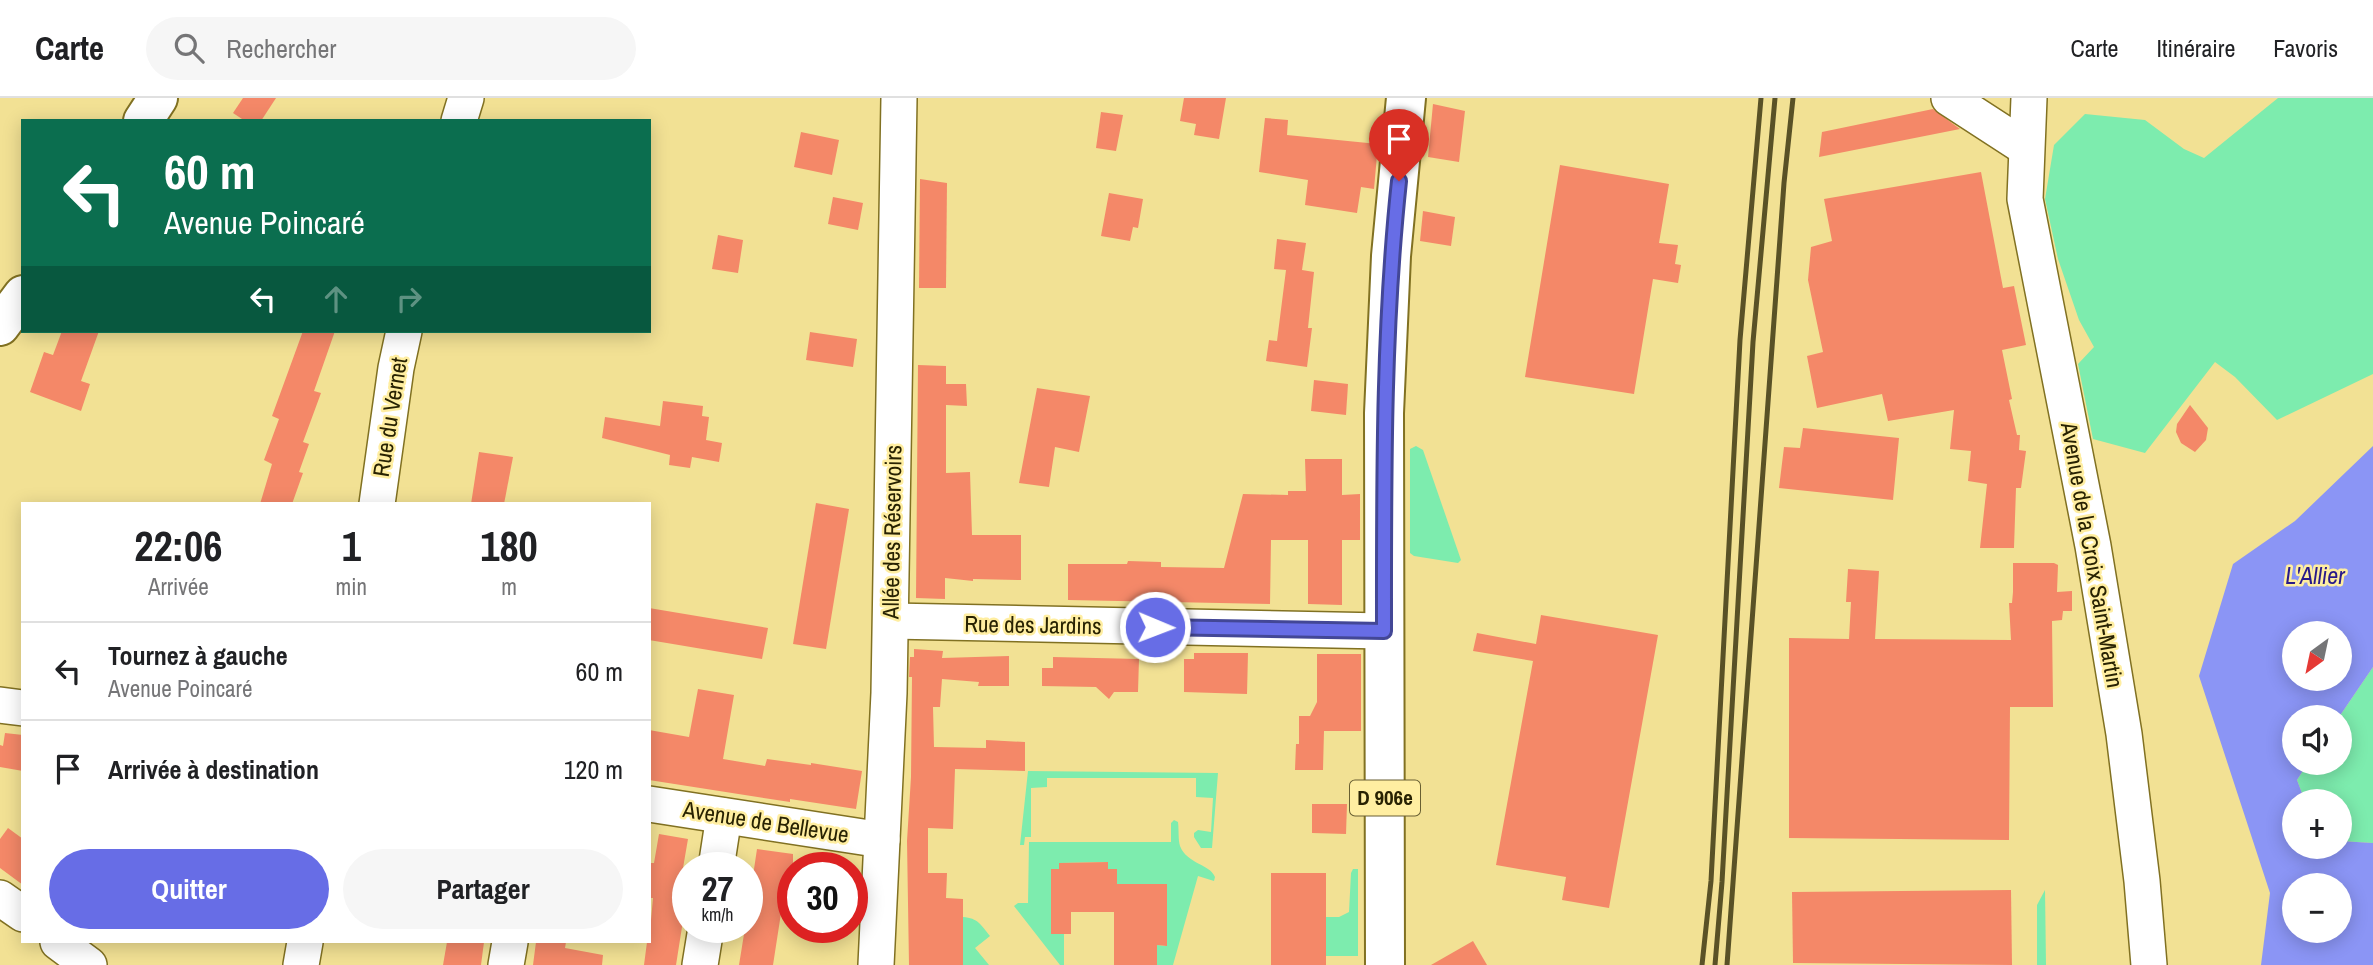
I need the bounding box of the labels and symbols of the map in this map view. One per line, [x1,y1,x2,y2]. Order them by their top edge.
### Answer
pin [1369,109,1429,181]
street label: Rue du Vernet [365,355,414,479]
street label: Avenue de la Croix Saint-Martin [2054,419,2131,690]
street label: Allée des Réservoirs [874,445,909,620]
water label: L'Allier [2285,559,2346,591]
position arrow [1118,590,1192,664]
street label: Rue des Jardins [964,608,1102,641]
north arrow [2282,621,2352,691]
road number: D 906e [1350,780,1420,816]
street label: Avenue de Bellevue [680,793,851,850]
speed limit sign: 30 [777,852,868,943]

